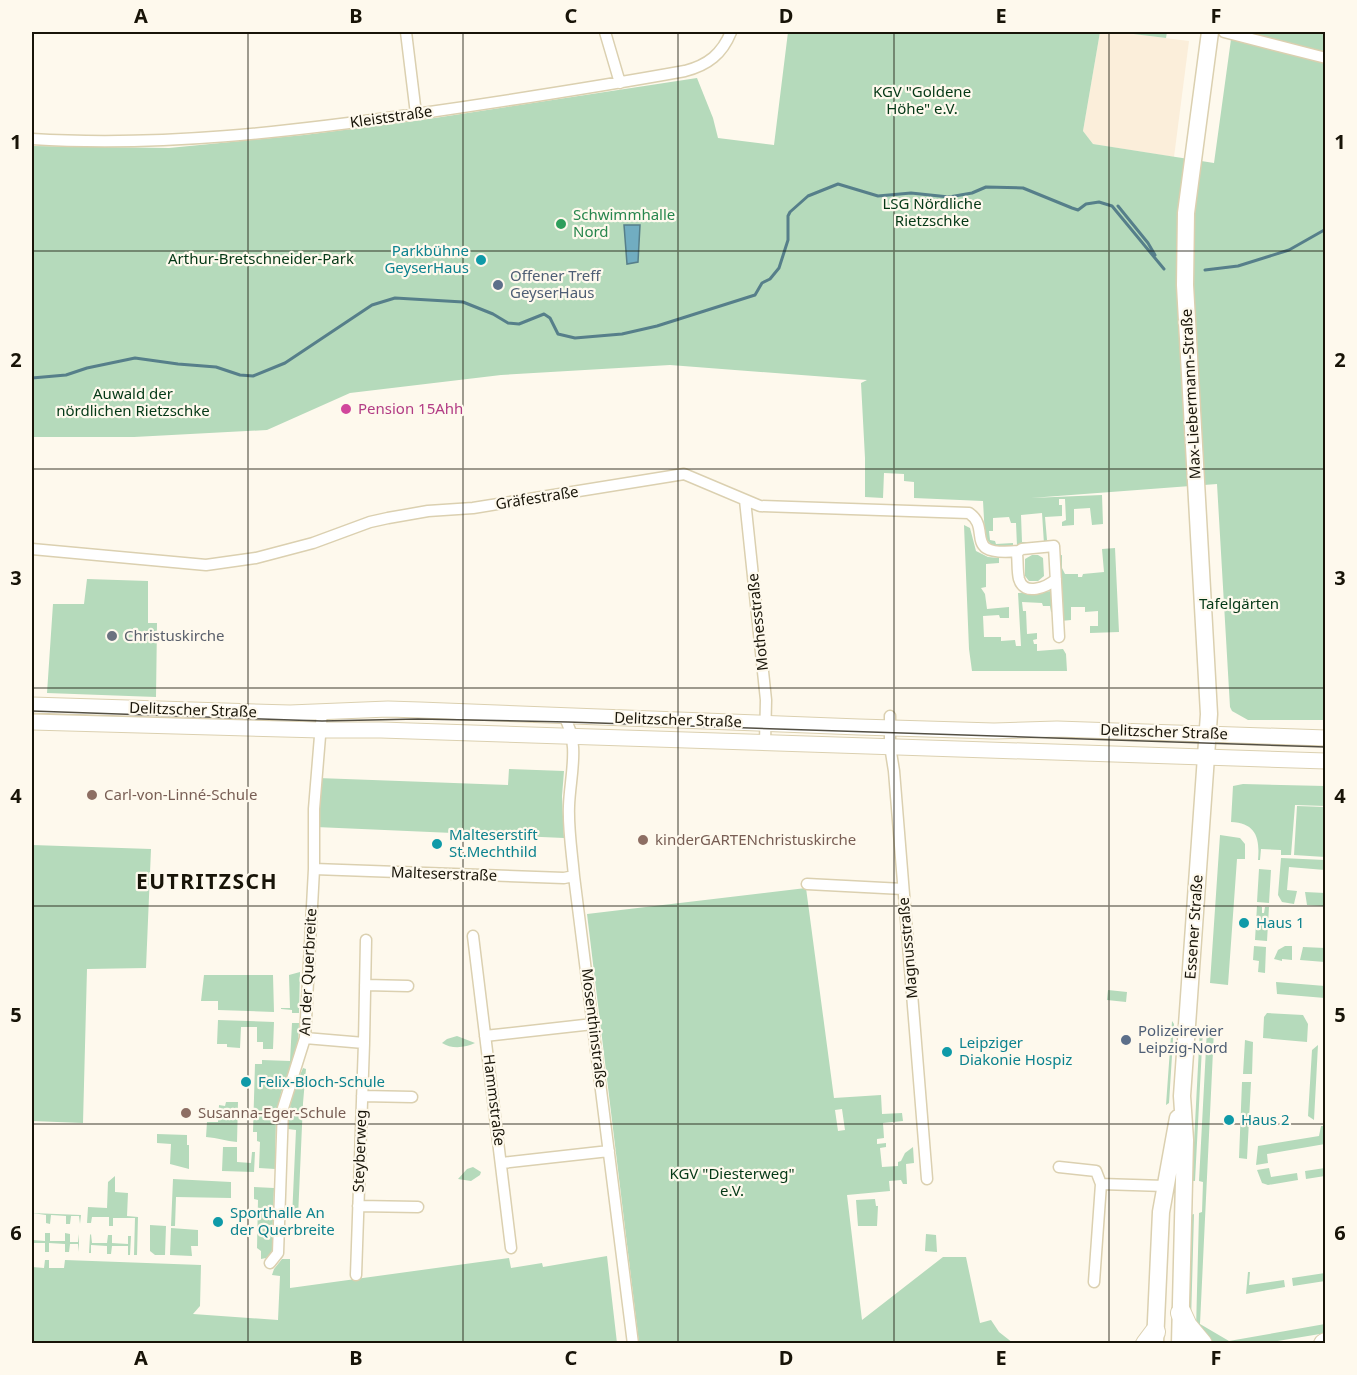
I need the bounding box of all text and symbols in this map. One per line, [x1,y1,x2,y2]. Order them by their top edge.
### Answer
text: A [134,2,148,29]
text: B [349,2,363,29]
text: C [565,2,578,29]
text: D [779,2,793,29]
text: E [995,2,1007,29]
text: F [1211,2,1221,29]
park label: KGV "Goldene Höhe" e.V. [873,81,971,118]
street label: Kleiststraße [348,100,433,132]
text: 1 [10,128,22,155]
text: 1 [1334,128,1346,155]
park label: LSG Nördliche Rietzschke [882,193,982,230]
place label: Schwimmhalle Nord [573,204,675,241]
marker: Schwimmhalle Nord [554,217,568,231]
place label: Parkbühne GeyserHaus [384,240,469,277]
park label: Arthur-Bretschneider-Park [168,248,354,268]
marker: Parkbühne GeyserHaus [474,253,488,267]
place label: Offener Treff GeyserHaus [510,265,601,302]
marker: Offener Treff GeyserHaus [491,278,505,292]
street label: Max-Liebermann-Straße [1176,308,1204,480]
text: 2 [10,346,22,373]
text: 2 [1334,346,1346,373]
park label: Auwald der nördlichen Rietzschke [56,383,210,420]
place label: Pension 15Ahh [358,398,463,418]
marker: Pension 15Ahh [339,402,353,416]
street label: Gräfestraße [494,481,580,513]
text: 3 [10,564,22,591]
text: 3 [1334,564,1346,591]
street label: Mothesstraße [742,572,772,672]
park label: Tafelgärten [1199,593,1279,613]
place label: Christuskirche [124,625,225,645]
marker: Christuskirche [105,629,119,643]
street label: Delitzscher Straße [129,697,257,721]
street label: Delitzscher Straße [614,707,742,731]
street label: Delitzscher Straße [1100,719,1228,743]
text: 4 [10,782,22,809]
text: 4 [1334,782,1346,809]
place label: Carl-von-Linné-Schule [104,784,257,804]
marker: Carl-von-Linné-Schule [85,788,99,802]
place label: Malteserstift St.Mechthild [449,824,538,861]
place label: kinderGARTENchristuskirche [655,829,856,849]
marker: kinderGARTENchristuskirche [636,833,650,847]
marker: Malteserstift St.Mechthild [430,837,444,851]
street label: Malteserstraße [390,861,498,885]
district label: EUTRITZSCH [136,867,278,895]
street label: Essener Straße [1179,874,1207,980]
street label: Magnusstraße [893,897,921,1000]
street label: An der Querbreite [294,908,320,1036]
place label: Haus 1 [1256,912,1304,932]
marker: Haus 1 [1237,916,1251,930]
street label: Mosenthinstraße [578,967,612,1089]
text: 5 [10,1001,22,1028]
text: 5 [1334,1001,1346,1028]
place label: Polizeirevier Leipzig-Nord [1138,1020,1228,1057]
place label: Leipziger Diakonie Hospiz [959,1032,1072,1069]
marker: Polizeirevier Leipzig-Nord [1119,1033,1133,1047]
marker: Leipziger Diakonie Hospiz [940,1045,954,1059]
street label: Hammstraße [479,1053,511,1147]
place label: Felix-Bloch-Schule [258,1071,385,1091]
marker: Felix-Bloch-Schule [239,1075,253,1089]
place label: Susanna-Eger-Schule [198,1102,346,1122]
marker: Susanna-Eger-Schule [179,1106,193,1120]
street label: Steyberweg [348,1109,370,1193]
place label: Haus 2 [1241,1109,1289,1129]
marker: Haus 2 [1222,1113,1236,1127]
park label: KGV "Diesterweg" e.V. [669,1163,795,1200]
place label: Sporthalle An der Querbreite [230,1202,335,1239]
marker: Sporthalle An der Querbreite [211,1215,225,1229]
text: 6 [10,1219,22,1246]
text: 6 [1334,1219,1346,1246]
text: A [134,1344,148,1371]
text: B [349,1344,363,1371]
text: C [565,1344,578,1371]
text: D [779,1344,793,1371]
text: E [995,1344,1007,1371]
text: F [1211,1344,1221,1371]

